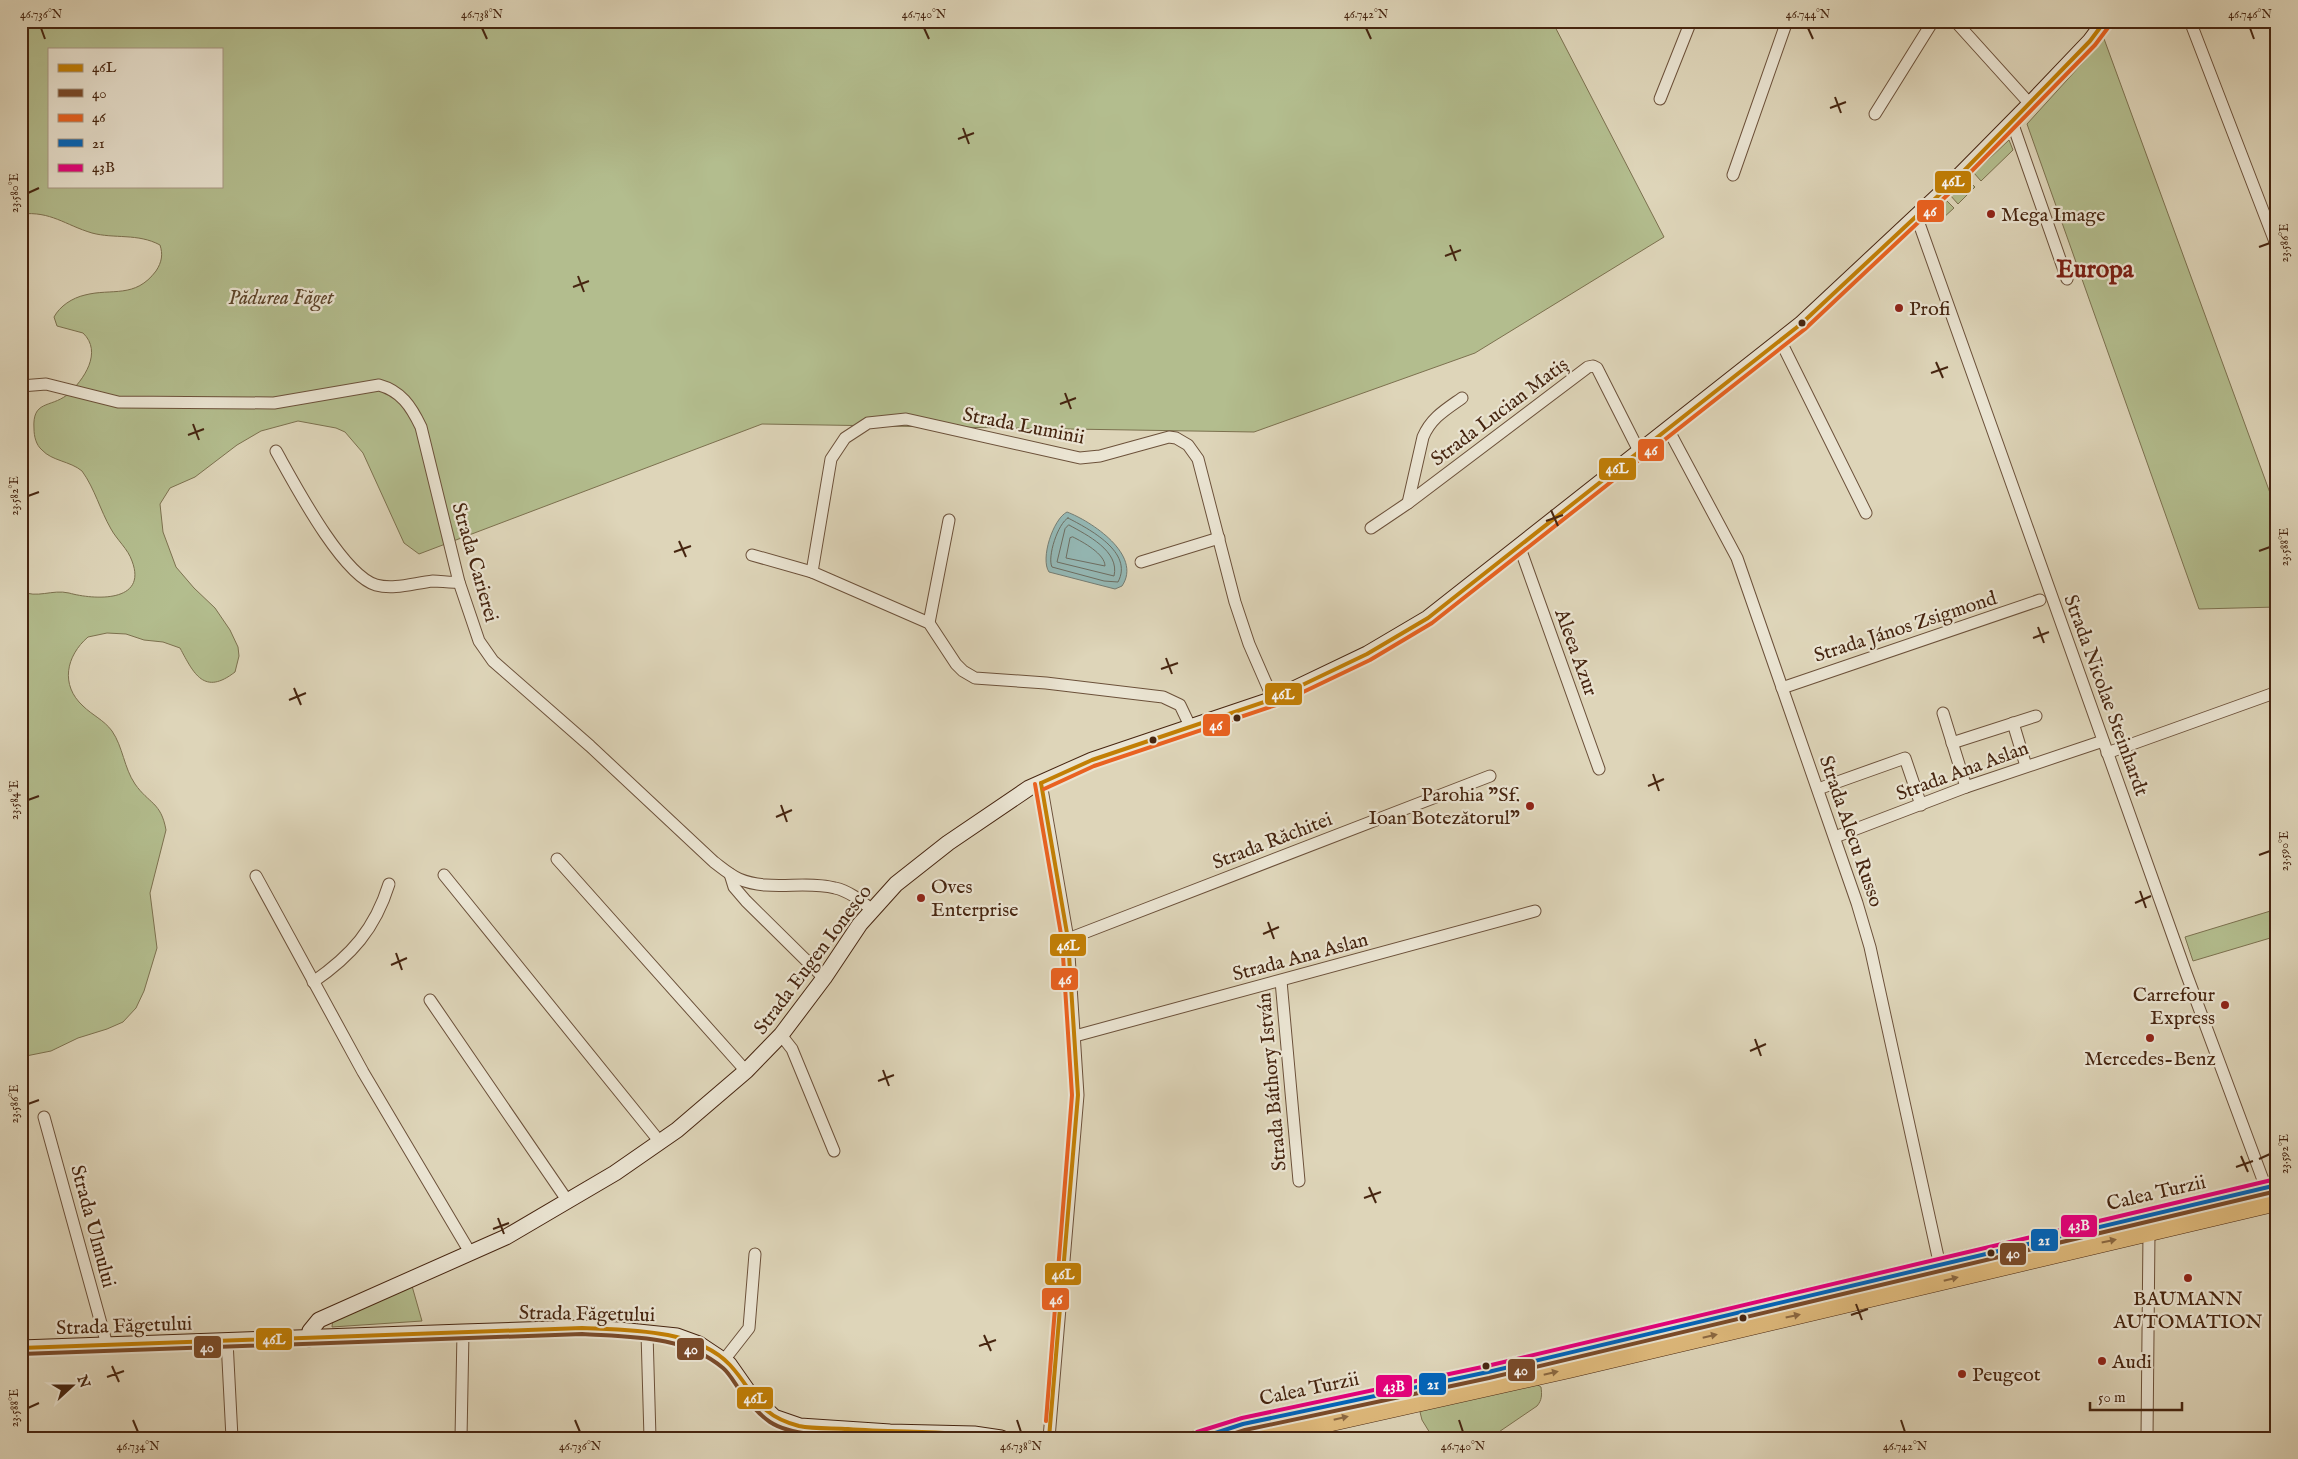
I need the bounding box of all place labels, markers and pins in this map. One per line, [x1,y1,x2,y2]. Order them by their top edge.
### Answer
place label: Mega Image [2001,203,2105,228]
marker: Mega Image [1985,208,1997,220]
place label: Profi [1909,297,1951,322]
marker: Profi [1893,302,1905,314]
unlabelled marker [1797,318,1807,328]
unlabelled marker [1232,713,1242,723]
unlabelled marker [1148,735,1158,745]
place label: Parohia "Sf. Ioan Botezătorul" [1369,783,1520,831]
marker: Parohia "Sf. Ioan Botezătorul" [1524,800,1536,812]
place label: Oves Enterprise [931,875,1019,923]
marker: Oves Enterprise [915,892,927,904]
place label: Carrefour Express [2133,983,2216,1031]
marker: Carrefour Express [2219,999,2231,1011]
marker: Mercedes-Benz [2144,1032,2156,1044]
place label: Mercedes-Benz [2084,1047,2216,1072]
unlabelled marker [1986,1248,1996,1258]
marker: BAUMANN AUTOMATION [2182,1272,2194,1284]
place label: BAUMANN AUTOMATION [2112,1287,2263,1335]
unlabelled marker [1738,1313,1748,1323]
place label: Audi [2111,1350,2152,1375]
marker: Audi [2096,1355,2108,1367]
unlabelled marker [1481,1361,1491,1371]
place label: Peugeot [1972,1363,2041,1388]
marker: Peugeot [1956,1368,1968,1380]

